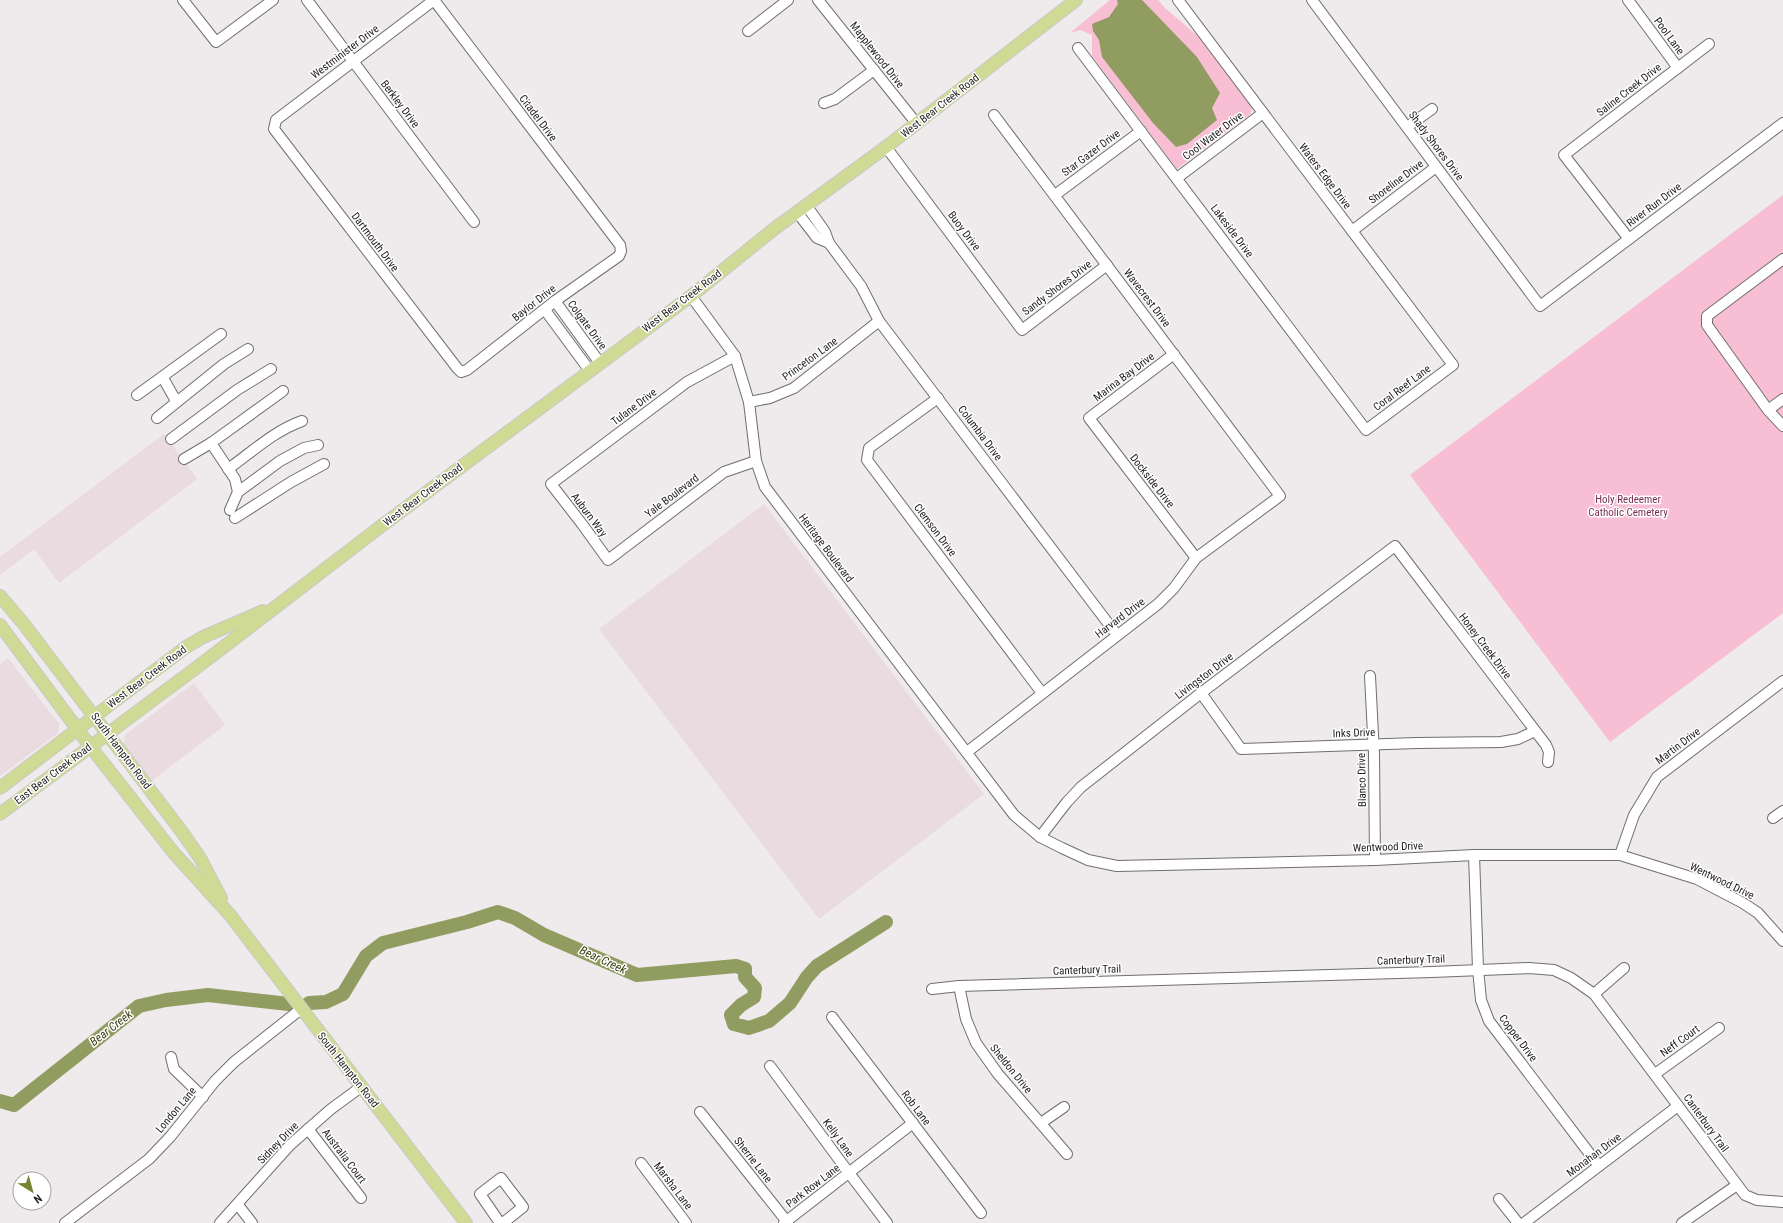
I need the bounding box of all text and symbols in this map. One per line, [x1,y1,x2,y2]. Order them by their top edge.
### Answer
street label: Pool Lane [1651,15,1687,57]
street label: Mapplewood Drive [847,19,907,91]
street label: Westminister Drive [309,22,381,82]
street label: Saline Creek Drive [1594,61,1664,119]
street label: West Bear Creek Road [898,71,982,141]
street label: Berkley Drive [378,78,422,130]
street label: Citadel Drive [516,92,560,144]
street label: Cool Water Drive [1180,109,1246,163]
street label: Shady Shores Drive [1406,109,1466,183]
street label: Star Gazer Drive [1059,127,1123,179]
street label: Waters Edge Drive [1296,141,1354,211]
street label: Shoreline Drive [1366,157,1426,207]
street label: River Run Drive [1624,180,1684,230]
street label: Lakeside Drive [1208,202,1256,260]
street label: Buoy Drive [945,209,983,253]
street label: Dartmouth Drive [349,210,401,274]
street label: Sandy Shores Drive [1020,258,1094,318]
street label: Wavecrest Drive [1121,266,1173,330]
street label: West Bear Creek Road [640,267,724,335]
street label: Baylor Drive [510,282,558,324]
street label: Colgate Drive [565,298,609,352]
street label: Princeton Lane [780,335,840,383]
street label: Marina Bay Drive [1091,350,1157,404]
street label: Coral Reef Lane [1371,362,1433,414]
street label: Tulane Drive [609,386,659,428]
street label: Columbia Drive [955,403,1005,463]
street label: Dockside Drive [1127,452,1177,510]
street label: West Bear Creek Road [381,461,465,529]
street label: Yale Boulevard [643,472,701,520]
street label: Auburn Way [568,491,610,540]
park label: Holy Redeemer Catholic Cemetery [1588,493,1668,519]
street label: Clemson Drive [911,501,959,559]
street label: Heritage Boulevard [796,511,856,585]
street label: Harvard Drive [1093,595,1147,641]
street label: Honey Creek Drive [1456,611,1514,681]
street label: West Bear Creek Road [105,643,189,711]
street label: Livingston Drive [1172,650,1236,702]
street label: South Hampton Road [88,710,154,792]
street label: Martin Drive [1653,725,1703,767]
street label: Inks Drive [1333,726,1375,740]
street label: East Bear Creek Road [12,741,94,807]
street label: Blanco Drive [1355,753,1369,807]
street label: Wentwood Drive [1353,839,1423,855]
street label: Wentwood Drive [1688,860,1756,902]
water label: Bear Creek [577,943,629,977]
street label: Canterbury Trail [1377,952,1445,968]
street label: Canterbury Trail [1053,962,1121,978]
water label: Bear Creek [87,1007,136,1049]
street label: Copper Drive [1496,1012,1540,1064]
street label: Neff Court [1658,1022,1702,1060]
street label: South Hampton Road [315,1030,381,1110]
street label: Sheldon Drive [987,1042,1035,1096]
street label: London Lane [153,1084,199,1136]
street label: Rob Lane [899,1088,933,1128]
street label: Canterbury Trail [1681,1091,1731,1155]
street label: Kelly Lane [820,1116,856,1160]
street label: Sidney Drive [255,1119,301,1167]
street label: Australia Court [319,1126,369,1186]
street label: Monahan Drive [1564,1130,1624,1180]
street label: Sherrie Lane [731,1135,775,1185]
street label: Marsha Lane [651,1160,695,1212]
street label: Park Row Lane [783,1161,843,1211]
north arrow [12,1171,52,1211]
text: N [31,1191,44,1206]

